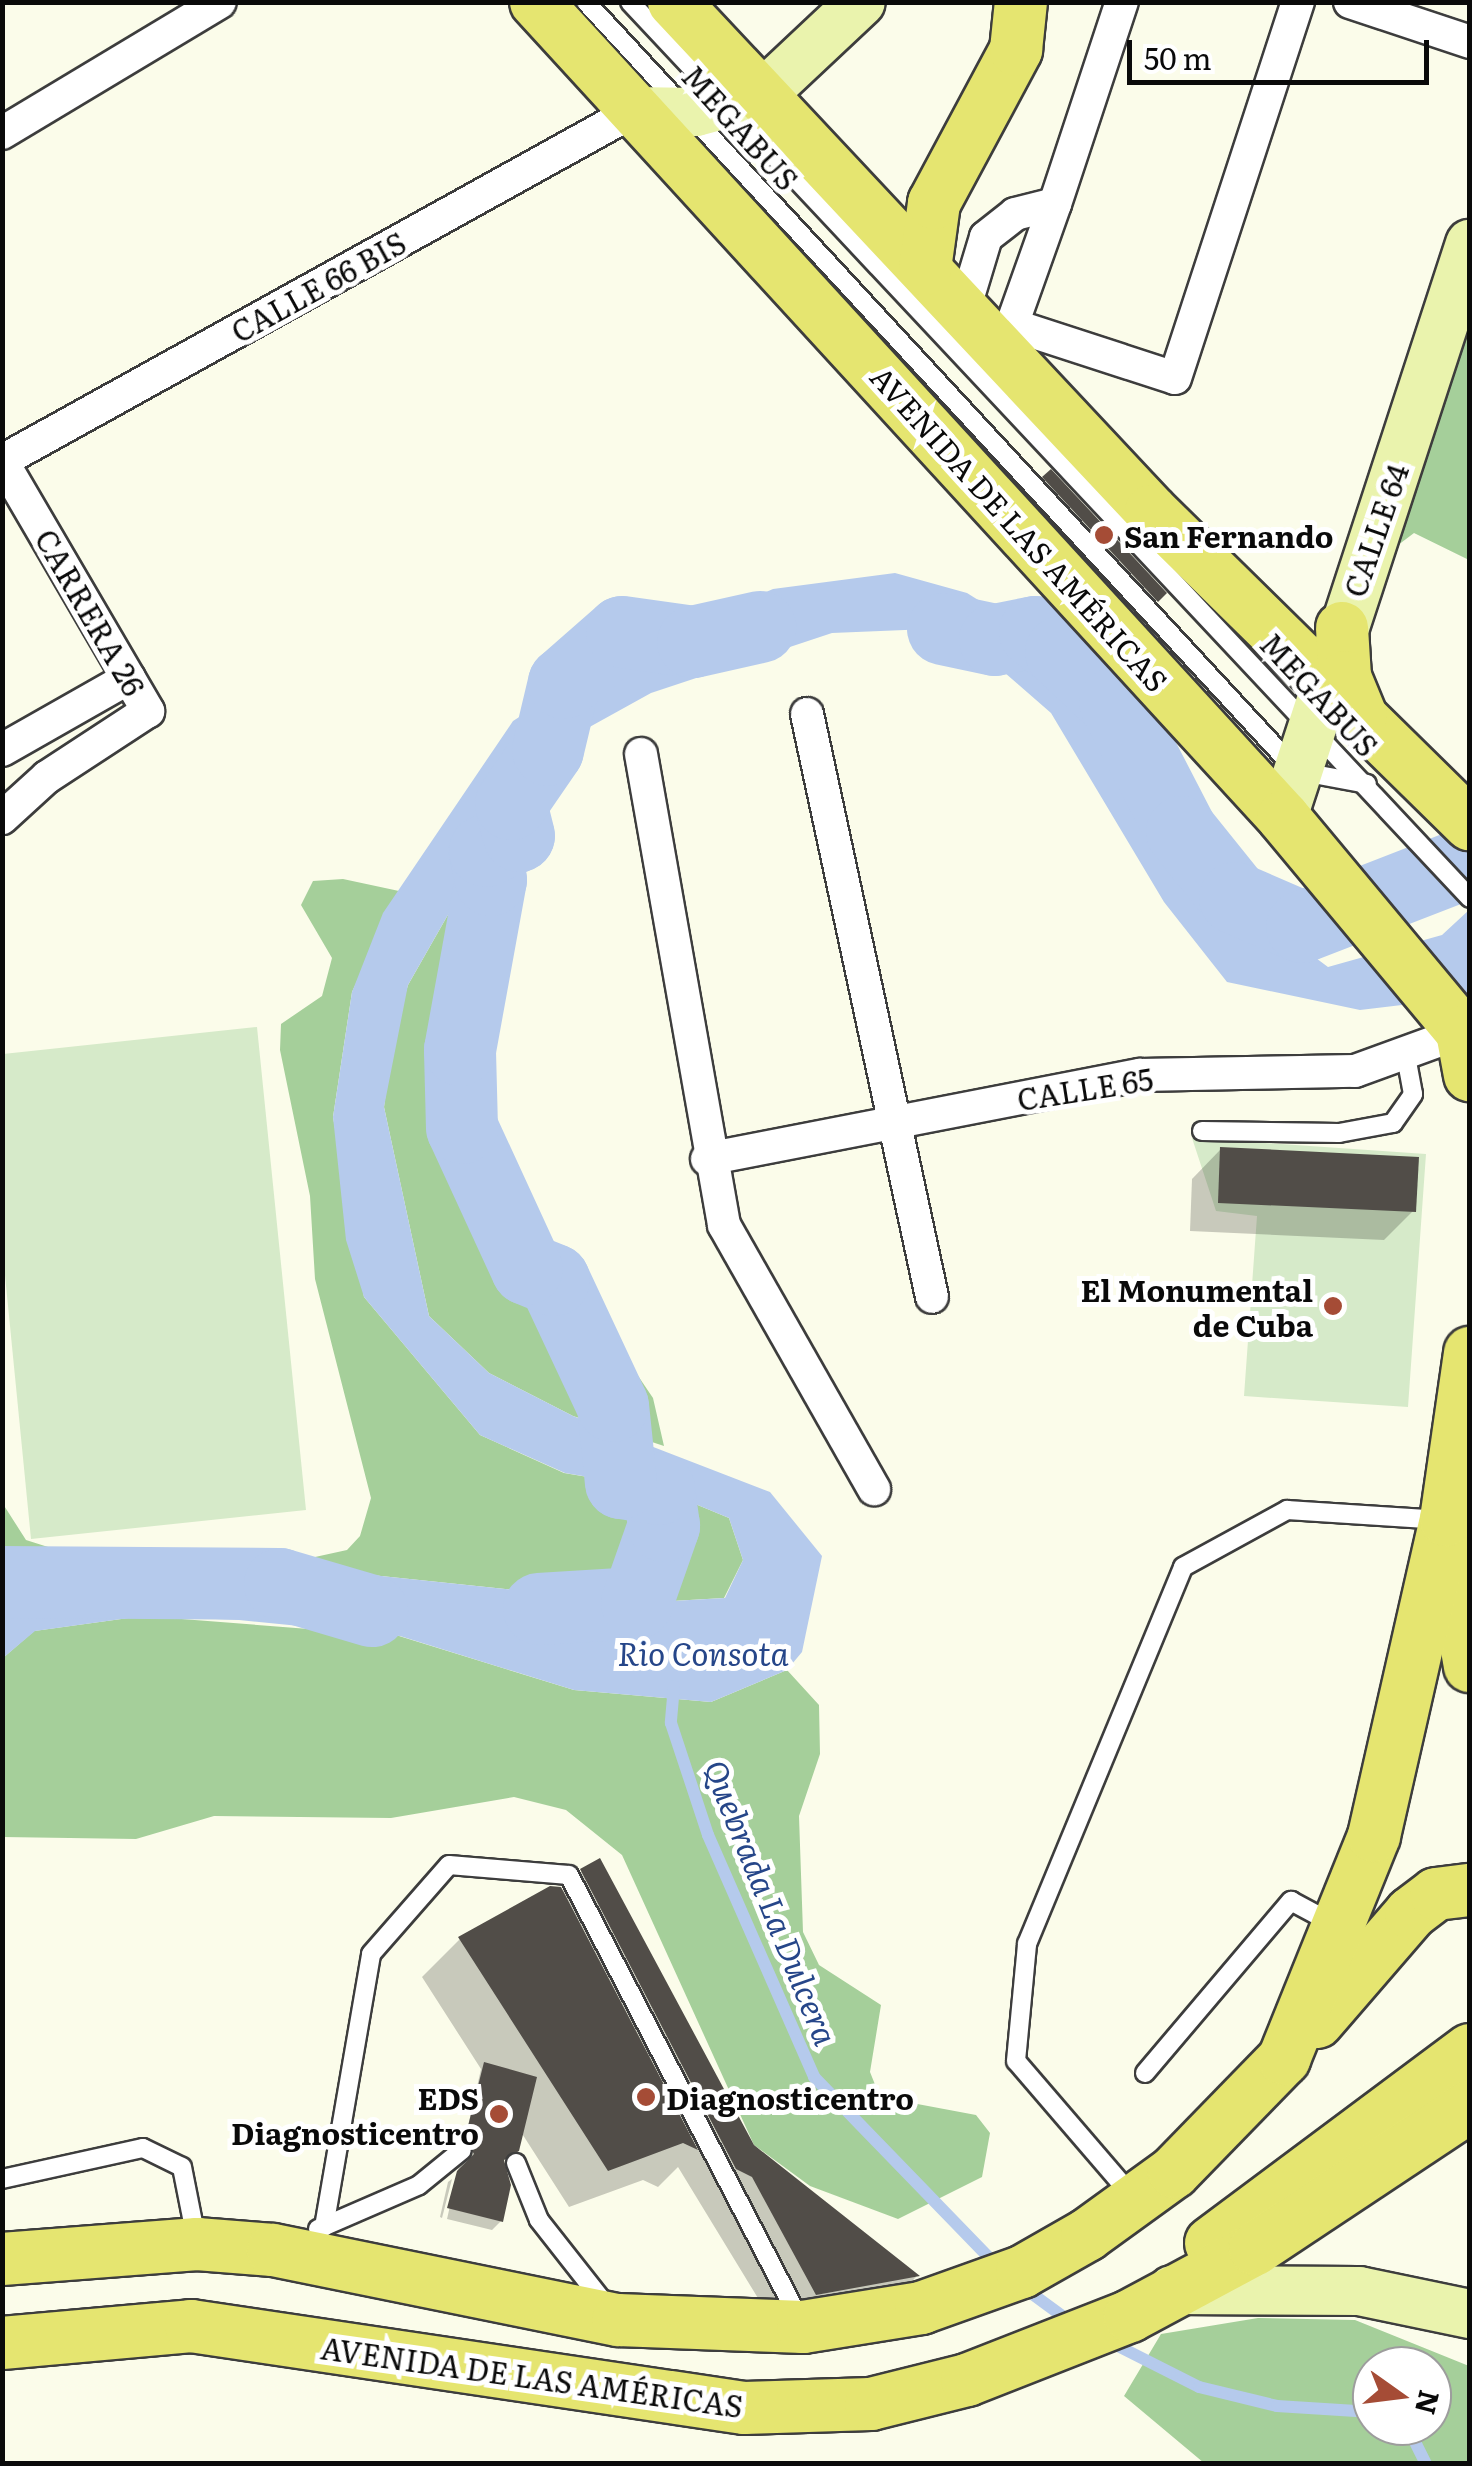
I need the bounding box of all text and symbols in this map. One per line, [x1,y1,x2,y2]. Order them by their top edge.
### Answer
scale bar [1132,20,1434,82]
text: 50 m [1144,35,1212,79]
street label: MEGABUS [676,57,806,197]
street label: CALLE 66 BIS [224,223,412,349]
street label: AVENIDA DE LAS AMÉRICAS [864,358,1176,698]
street label: CALLE 64 [1335,459,1415,601]
place label: San Fernando [1124,517,1334,553]
street label: CARRERA 26 [29,522,153,702]
marker: San Fernando [1093,524,1115,546]
street label: MEGABUS [1254,625,1386,763]
street label: CALLE 65 [1014,1059,1156,1117]
place label: El Monumental de Cuba [1080,1271,1313,1342]
marker: El Monumental de Cuba [1322,1295,1344,1317]
water label: Rio Consota [617,1633,789,1671]
water label: Quebrada La Dulcera [697,1754,847,2050]
place label: EDS Diagnosticentro [231,2079,479,2150]
place label: Diagnosticentro [666,2079,914,2115]
marker: Diagnosticentro [635,2086,657,2108]
marker: EDS Diagnosticentro [488,2103,510,2125]
street label: AVENIDA DE LAS AMÉRICAS [319,2329,745,2423]
north arrow [1352,2346,1452,2446]
text: N [1406,2386,1452,2419]

